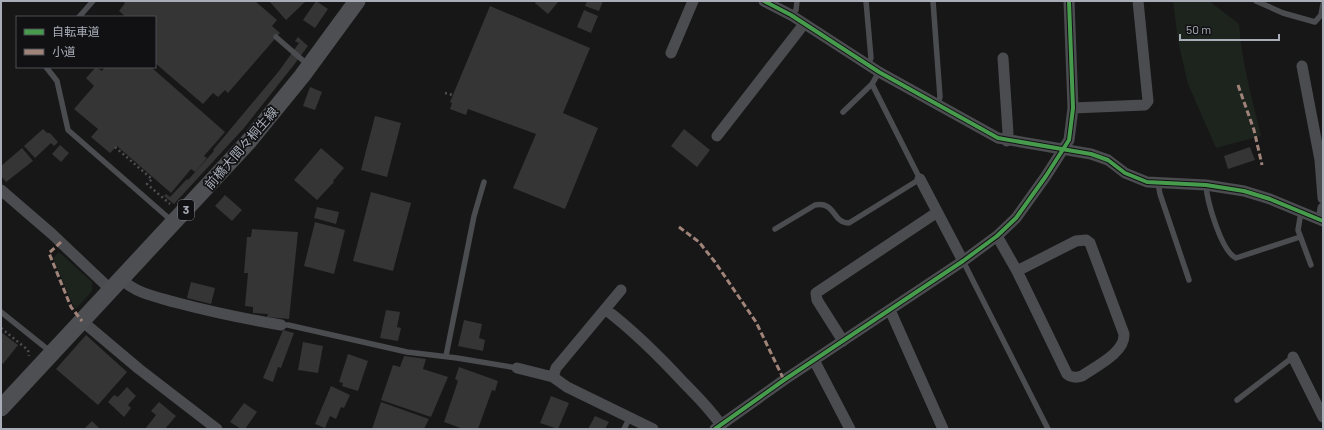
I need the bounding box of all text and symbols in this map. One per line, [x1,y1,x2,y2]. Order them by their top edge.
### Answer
legend [16,16,156,68]
scale bar [1180,16,1279,42]
text: 50 m [1186,22,1211,36]
text: 自転車道 [52,24,100,38]
text: 小道 [52,44,76,58]
street label: 前橋大間々桐生線 [201,104,281,192]
road number: 3 [178,200,194,220]

